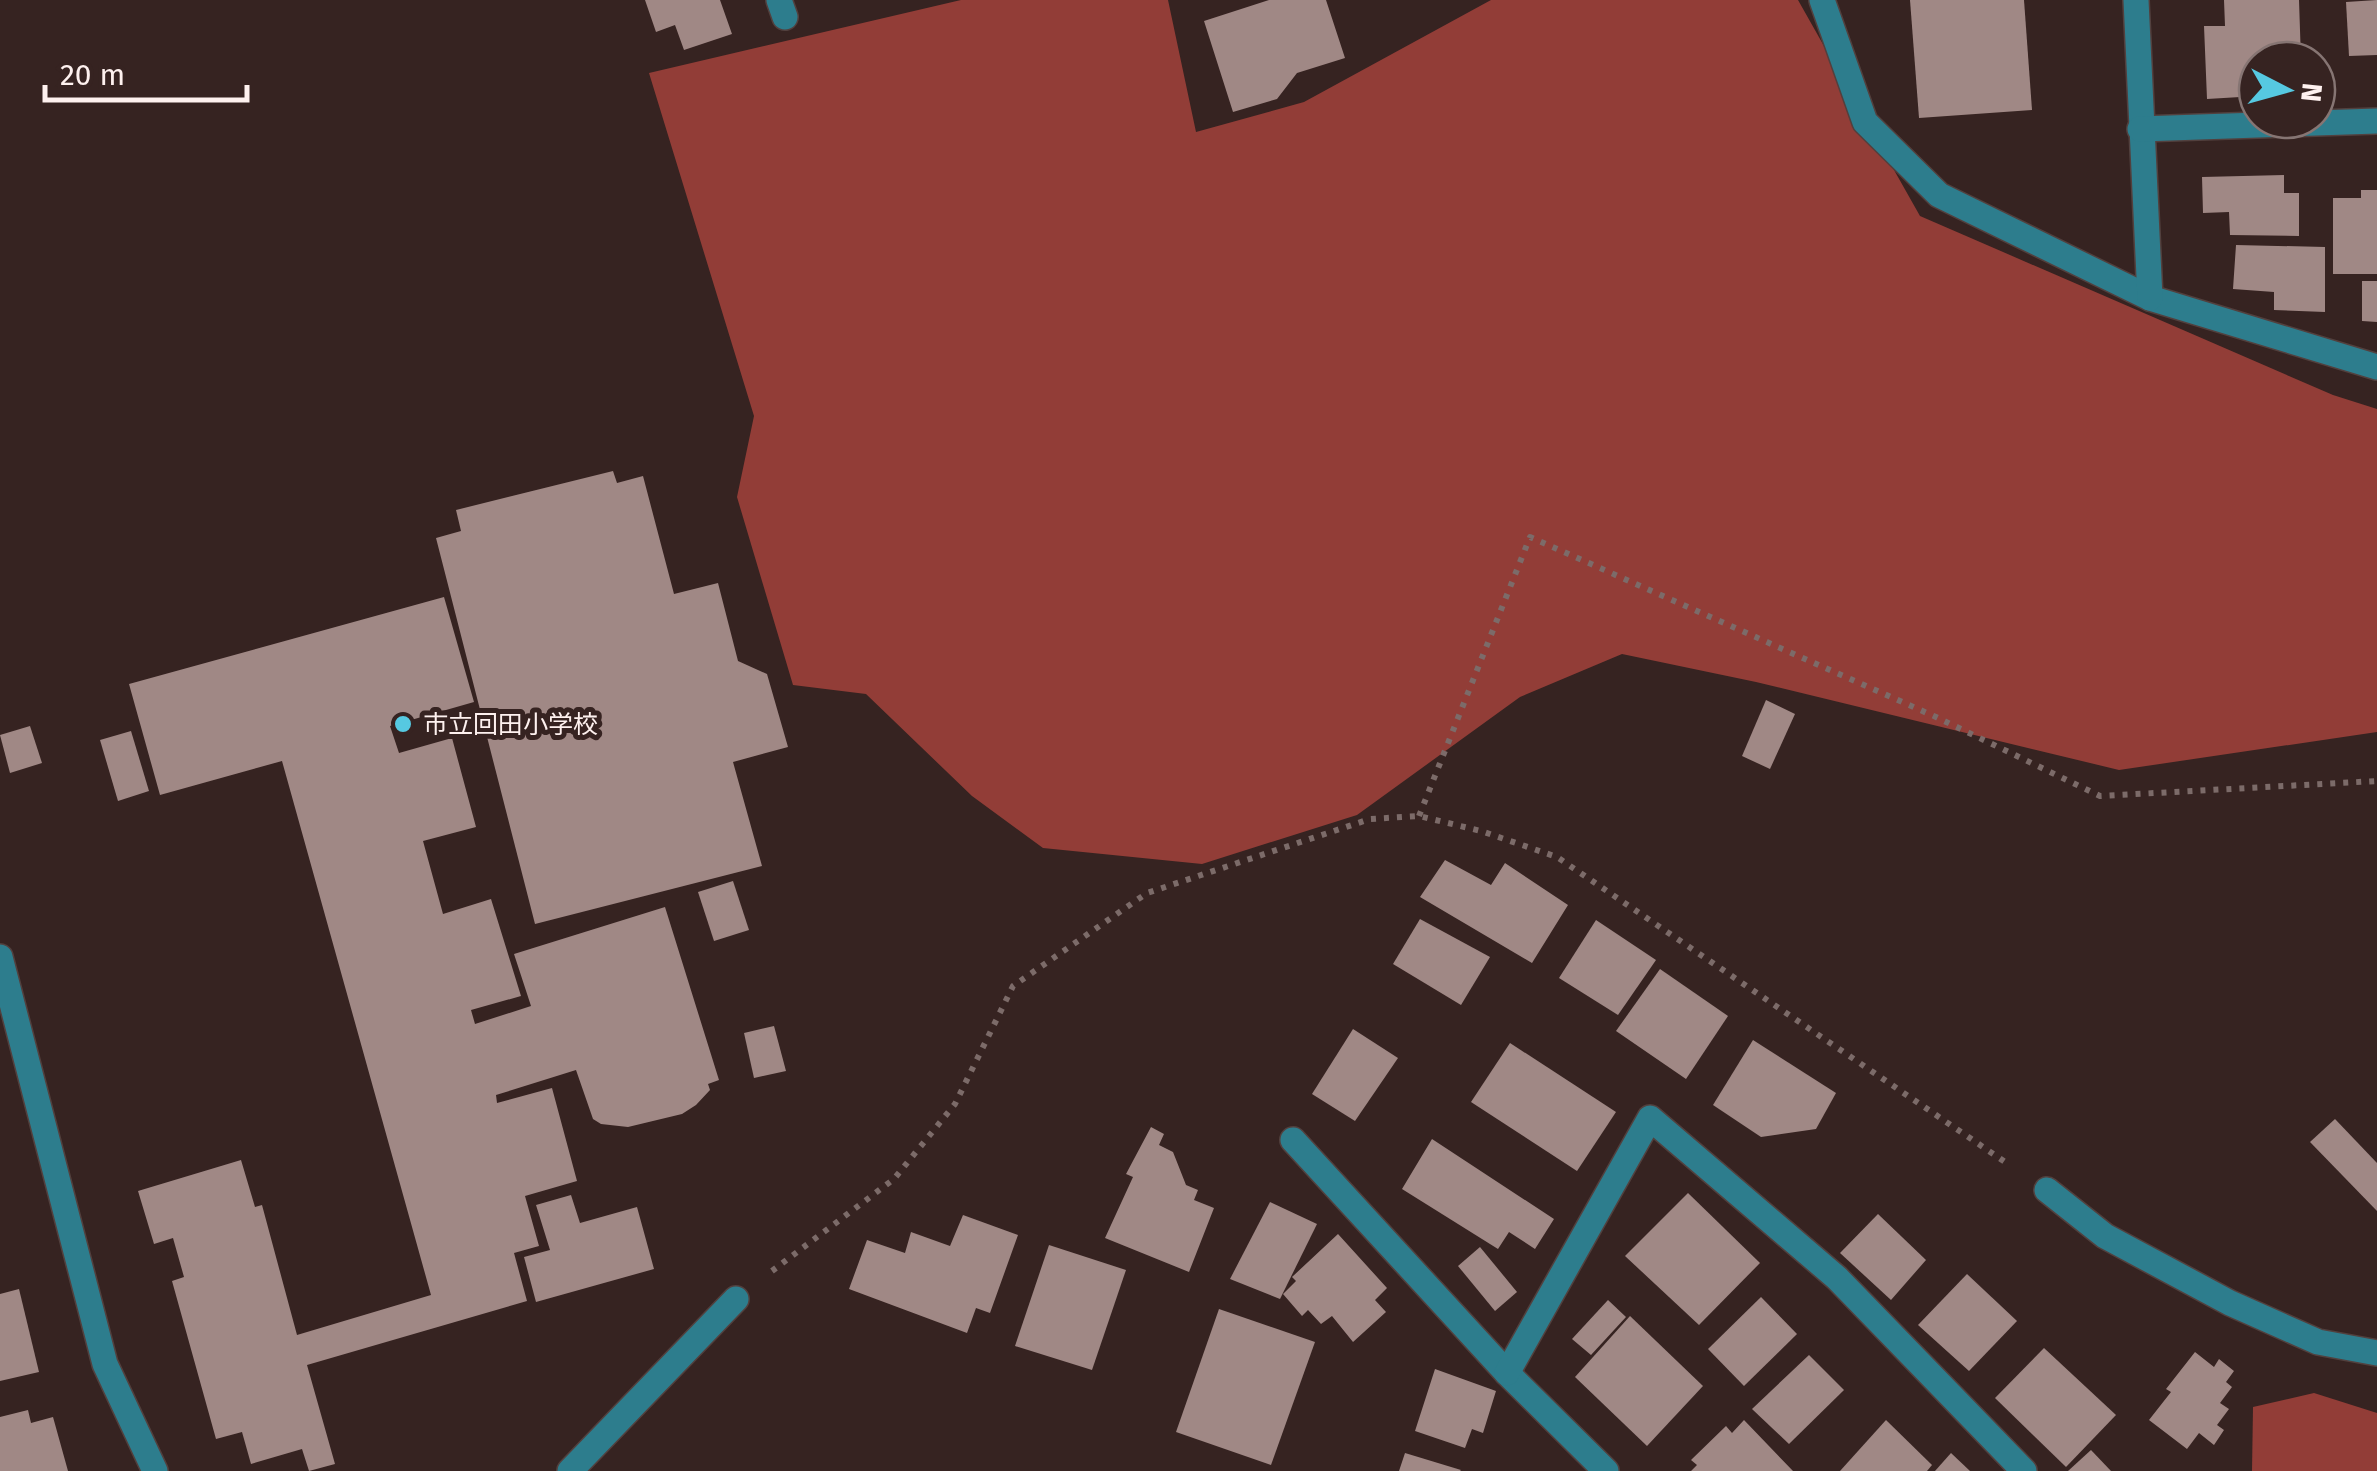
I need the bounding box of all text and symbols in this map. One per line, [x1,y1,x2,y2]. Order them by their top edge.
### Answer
scale bar [45,40,248,102]
north arrow [2237,40,2337,140]
text: 20 m [60,57,125,93]
text: N [2294,82,2329,104]
place label: 市立回田小学校 [423,710,598,740]
marker: 市立回田小学校 [392,713,414,735]

